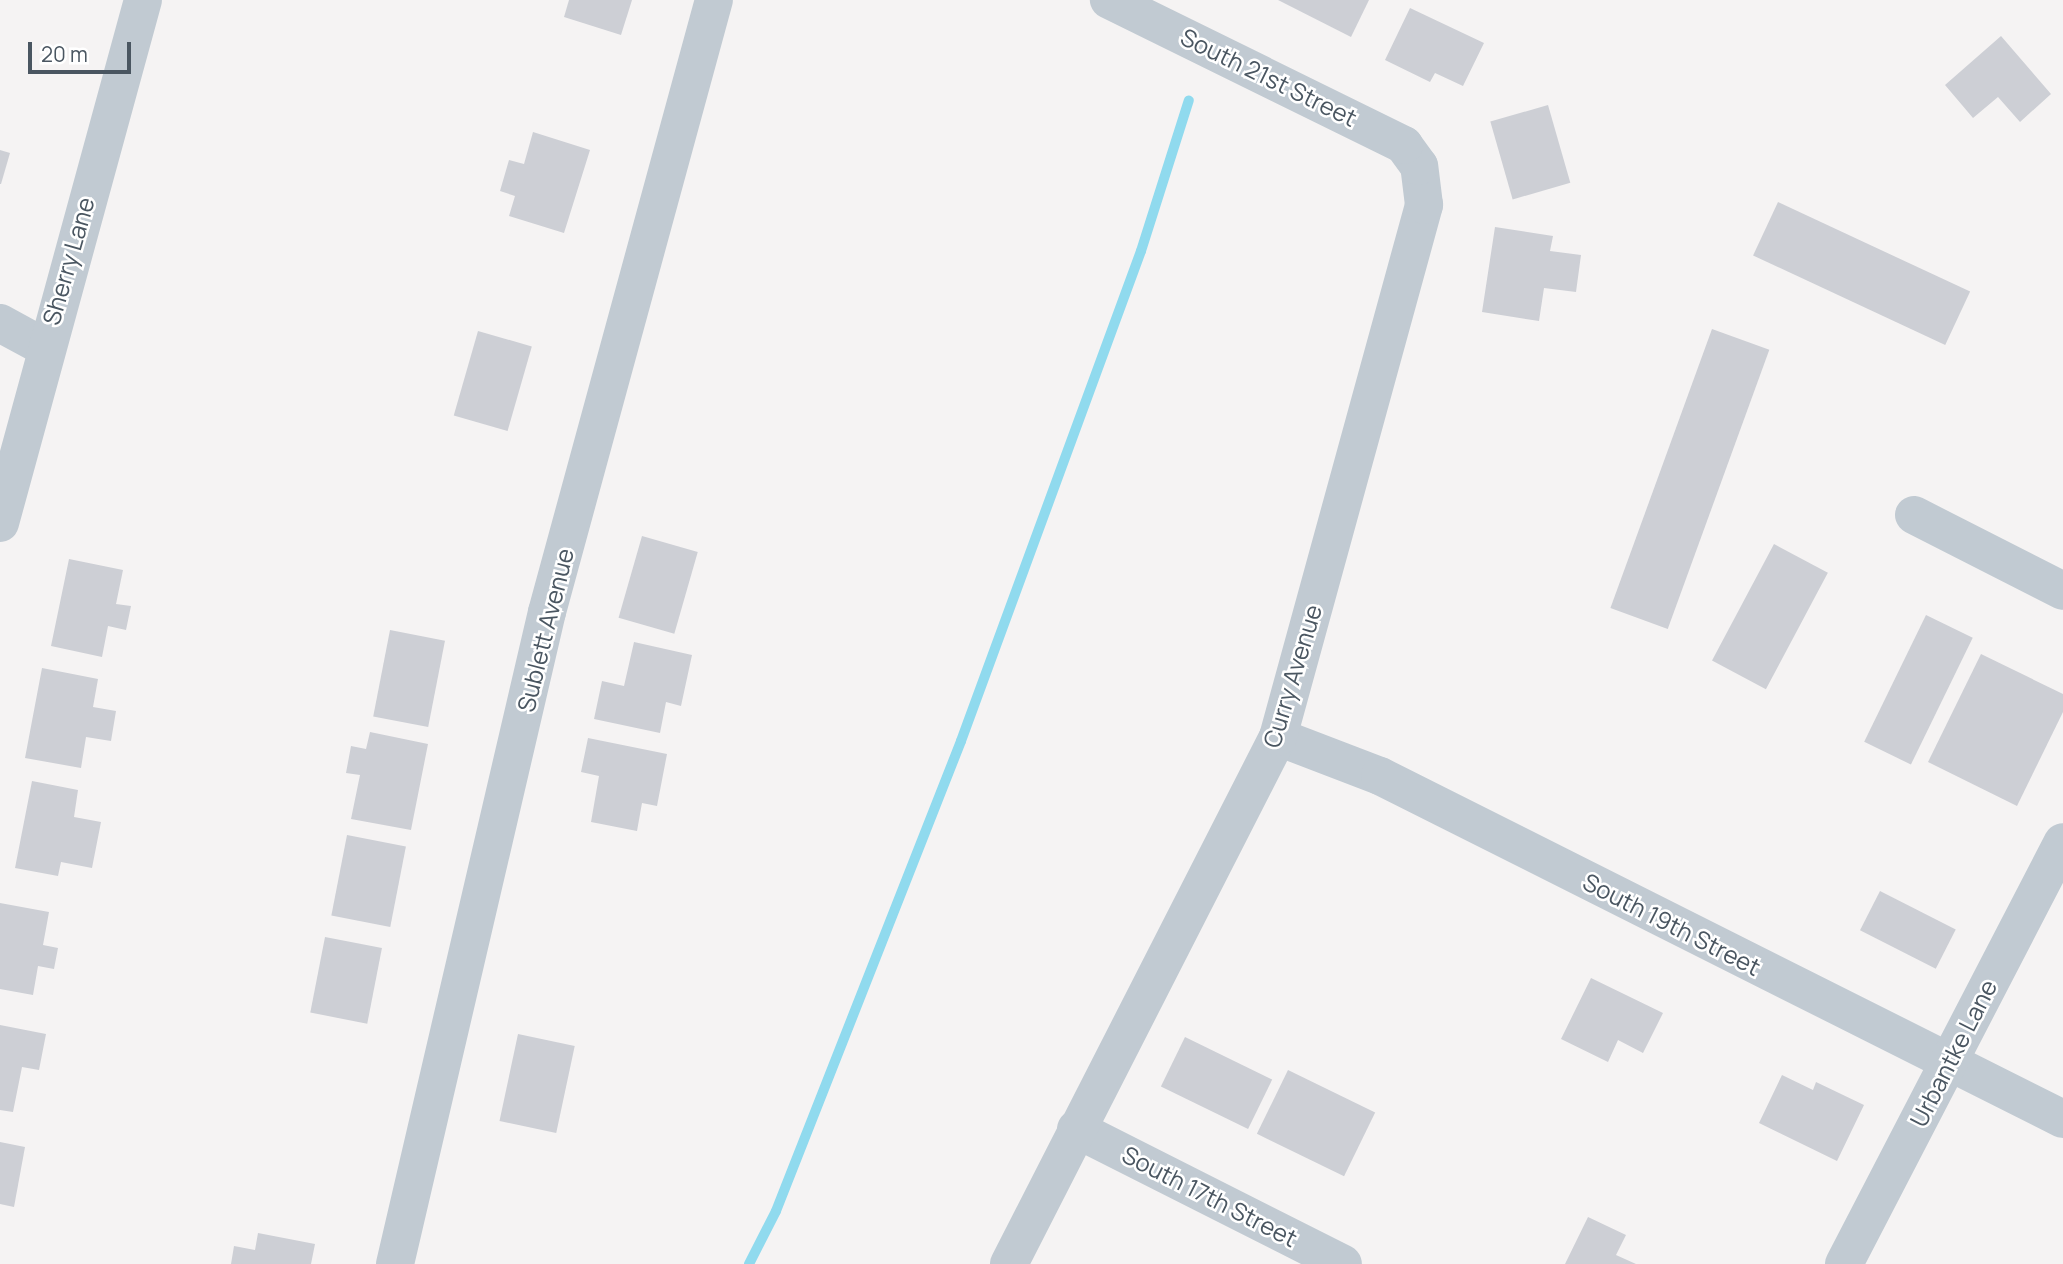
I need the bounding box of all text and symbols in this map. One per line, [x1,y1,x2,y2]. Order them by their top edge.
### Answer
street label: South 21st Street [1176,22,1362,132]
scale bar [32,28,135,72]
text: 20 m [41,40,88,68]
street label: Sherry Lane [36,194,100,328]
street label: Sublett Avenue [511,545,579,715]
street label: Curry Avenue [1257,601,1327,751]
street label: South 19th Street [1578,867,1766,981]
street label: Urbantke Lane [1904,975,2002,1131]
street label: South 17th Street [1118,1139,1302,1253]

